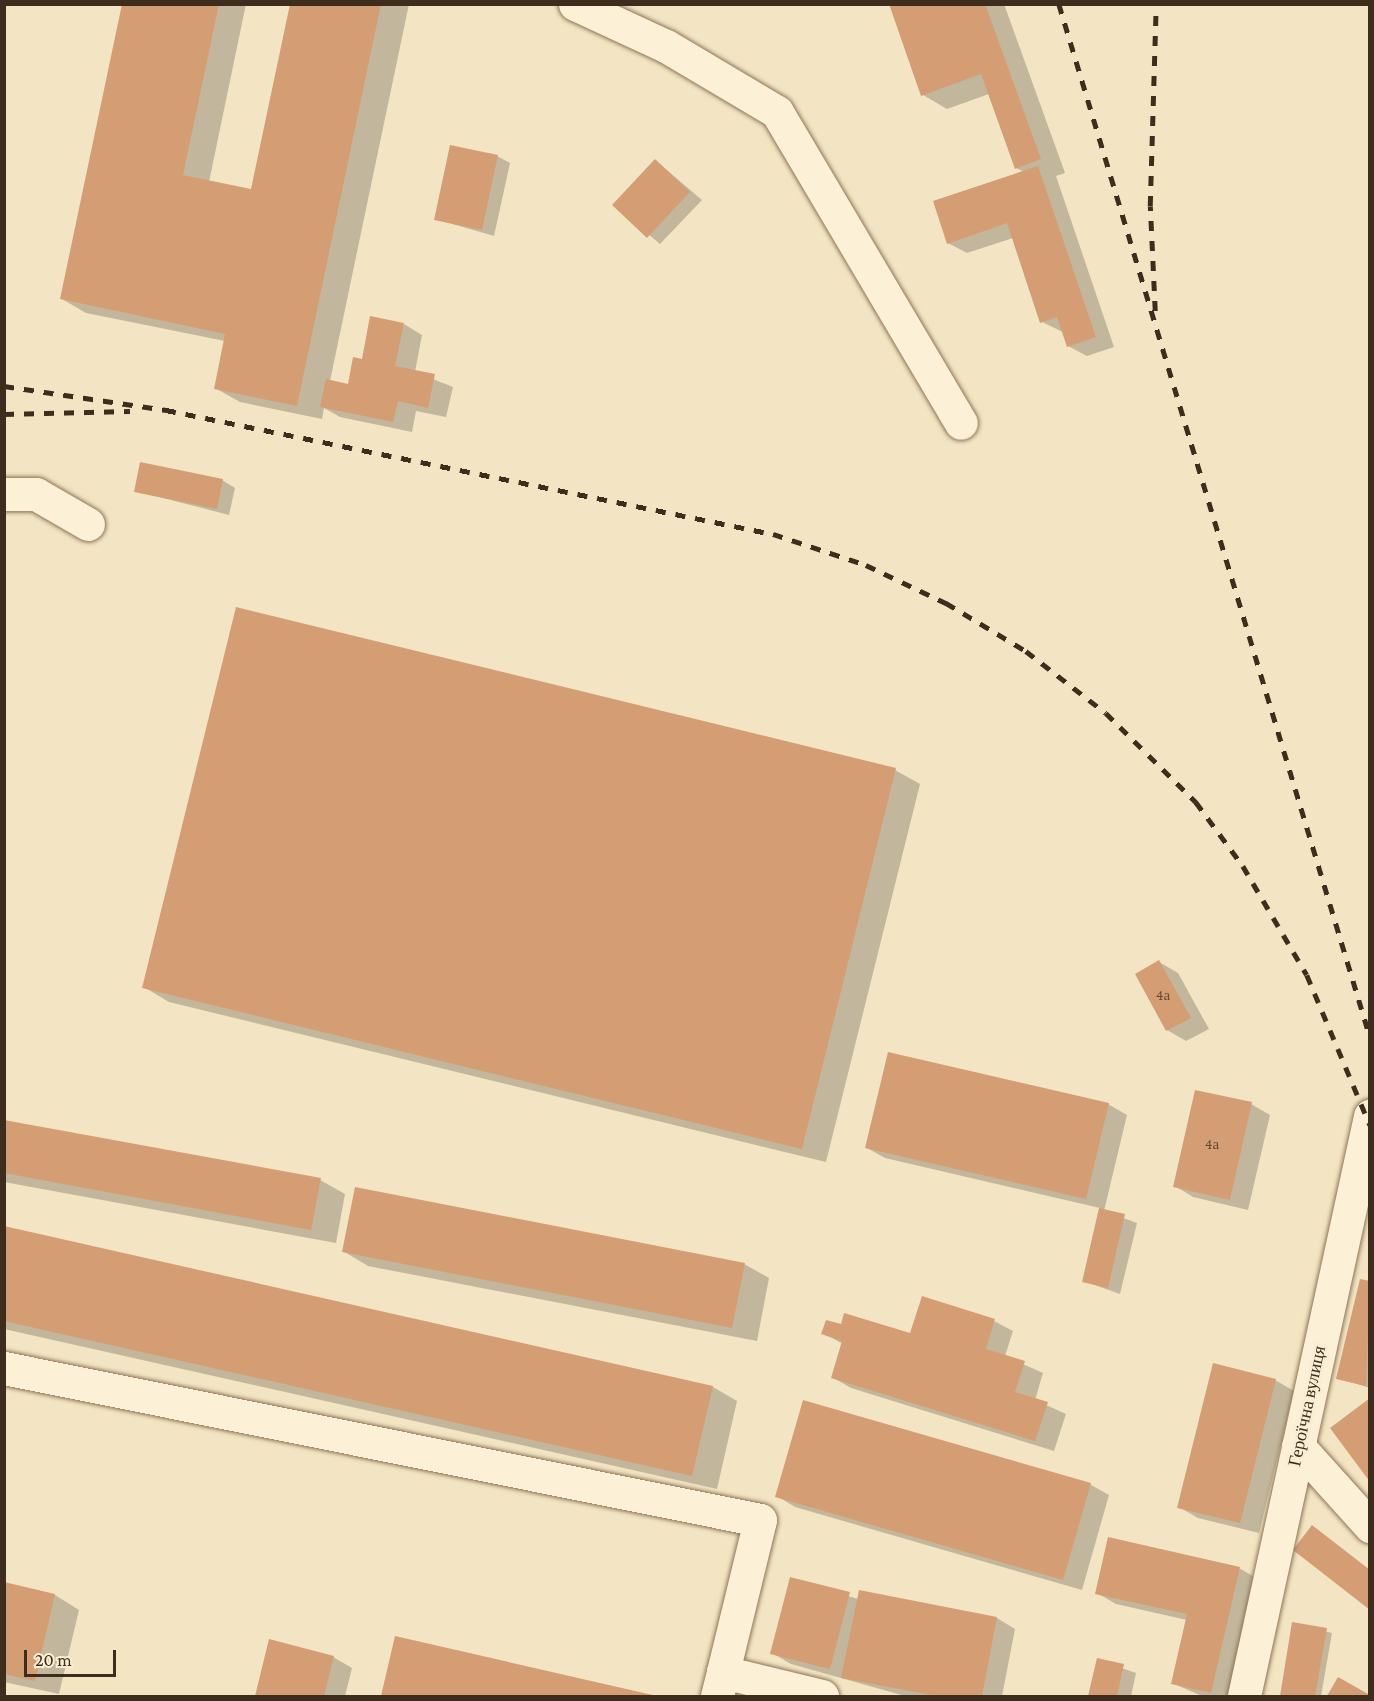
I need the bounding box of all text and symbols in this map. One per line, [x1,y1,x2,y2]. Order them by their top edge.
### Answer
house number: 4а [1156,987,1170,1005]
house number: 4а [1205,1136,1219,1154]
street label: Героїчна вулиця [1284,1344,1330,1468]
scale bar [27,1638,118,1676]
text: 20 m [35,1650,72,1670]

